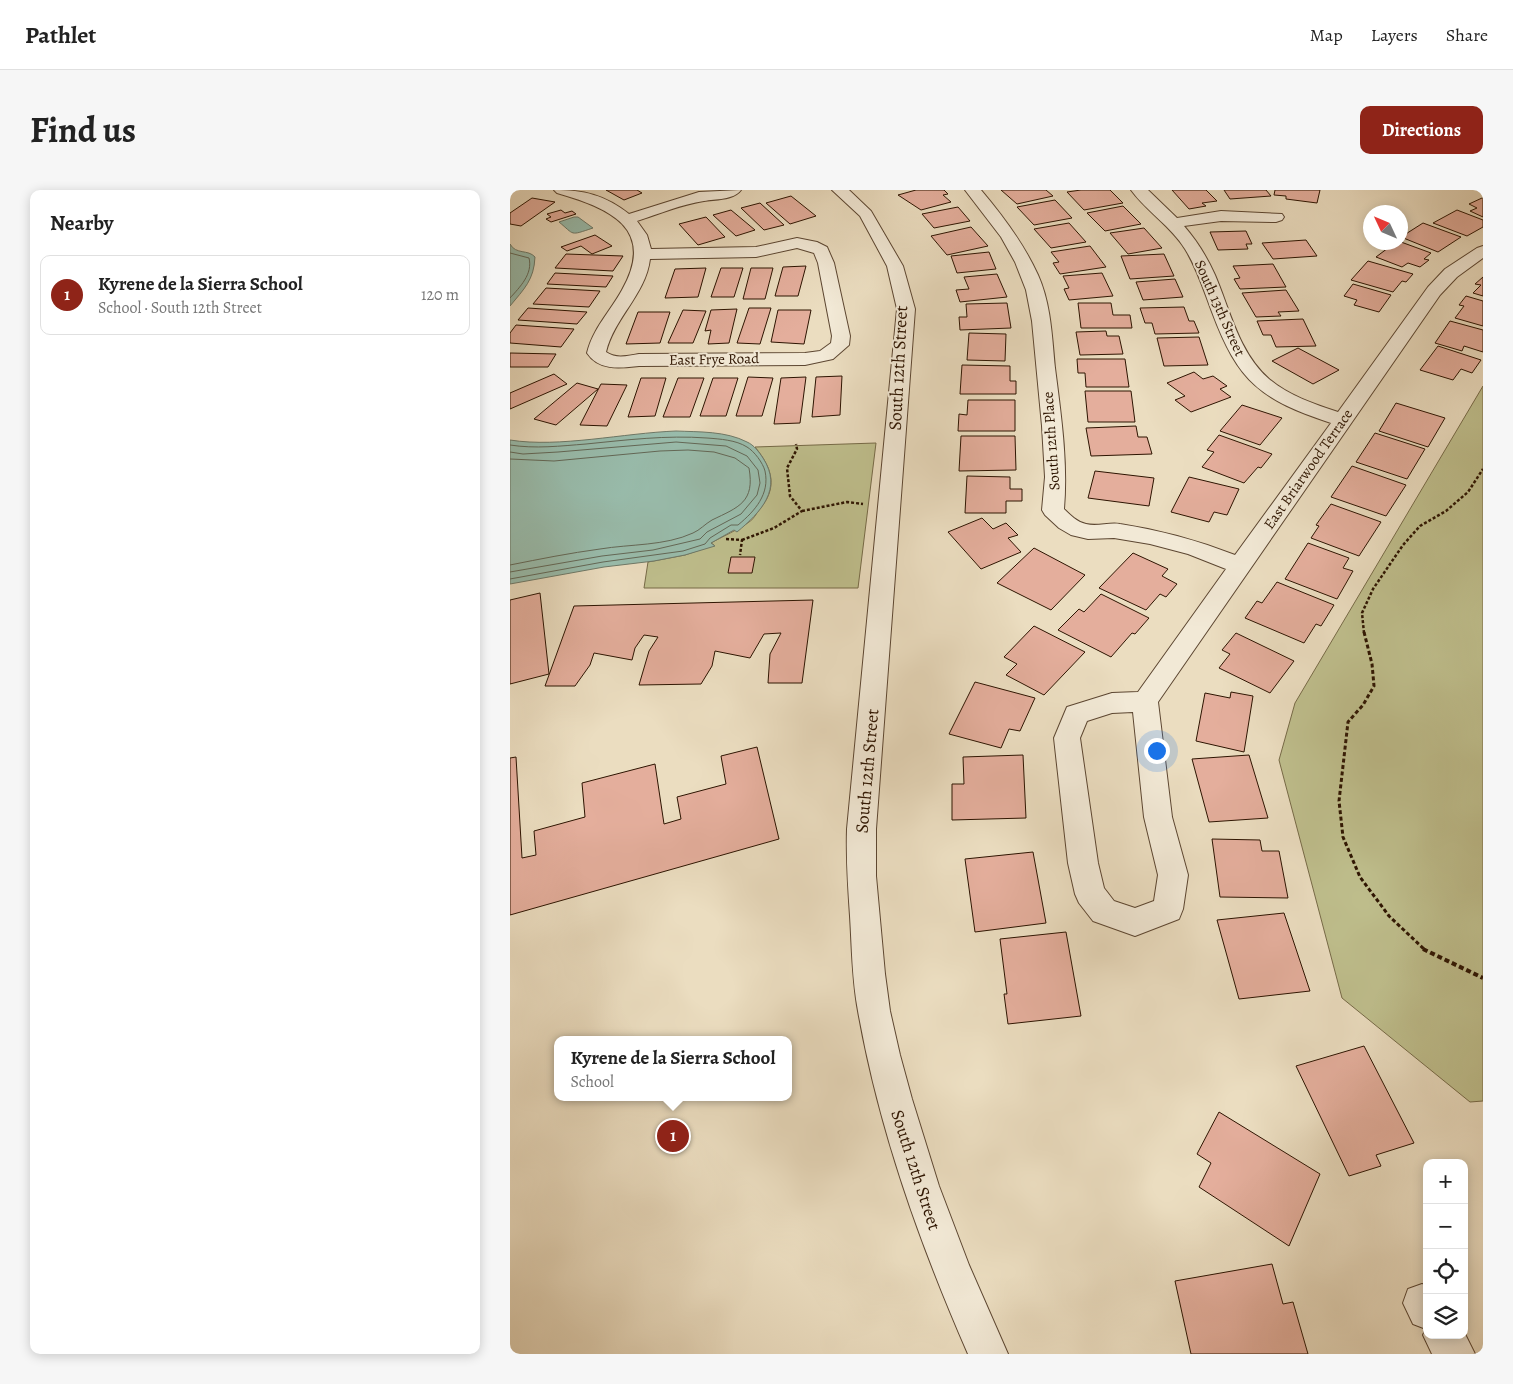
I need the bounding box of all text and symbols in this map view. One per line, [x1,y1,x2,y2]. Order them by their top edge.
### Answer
text: Pathlet [25,19,96,51]
text: Map [1310,23,1343,47]
text: Layers [1371,23,1418,47]
text: Share [1446,23,1488,47]
text: Find us [30,106,136,154]
button: Directions [1360,106,1483,154]
north arrow [1363,205,1408,250]
text: Nearby [50,209,113,237]
street label: South 13th Street [1190,257,1250,359]
text: Kyrene de la Sierra School [98,271,303,297]
text: 1 [64,284,70,306]
text: 120 m [421,284,459,306]
text: School · South 12th Street [98,297,262,319]
street label: South 12th Street [883,305,913,431]
street label: East Frye Road [669,348,760,370]
street label: South 12th Place [1038,391,1064,491]
street label: East Briarwood Terrace [1259,405,1357,533]
street label: South 12th Street [850,708,884,834]
your location [1144,738,1170,764]
popup [554,1036,792,1101]
text: Kyrene de la Sierra School [571,1045,775,1071]
text: School [571,1071,614,1093]
street label: South 12th Street [885,1107,947,1233]
pin: 1 [657,1117,689,1155]
map controls [1423,1159,1468,1339]
button: + [1423,1159,1468,1204]
button: − [1423,1204,1468,1249]
button: locate [1423,1249,1468,1294]
button: layers [1423,1294,1468,1339]

